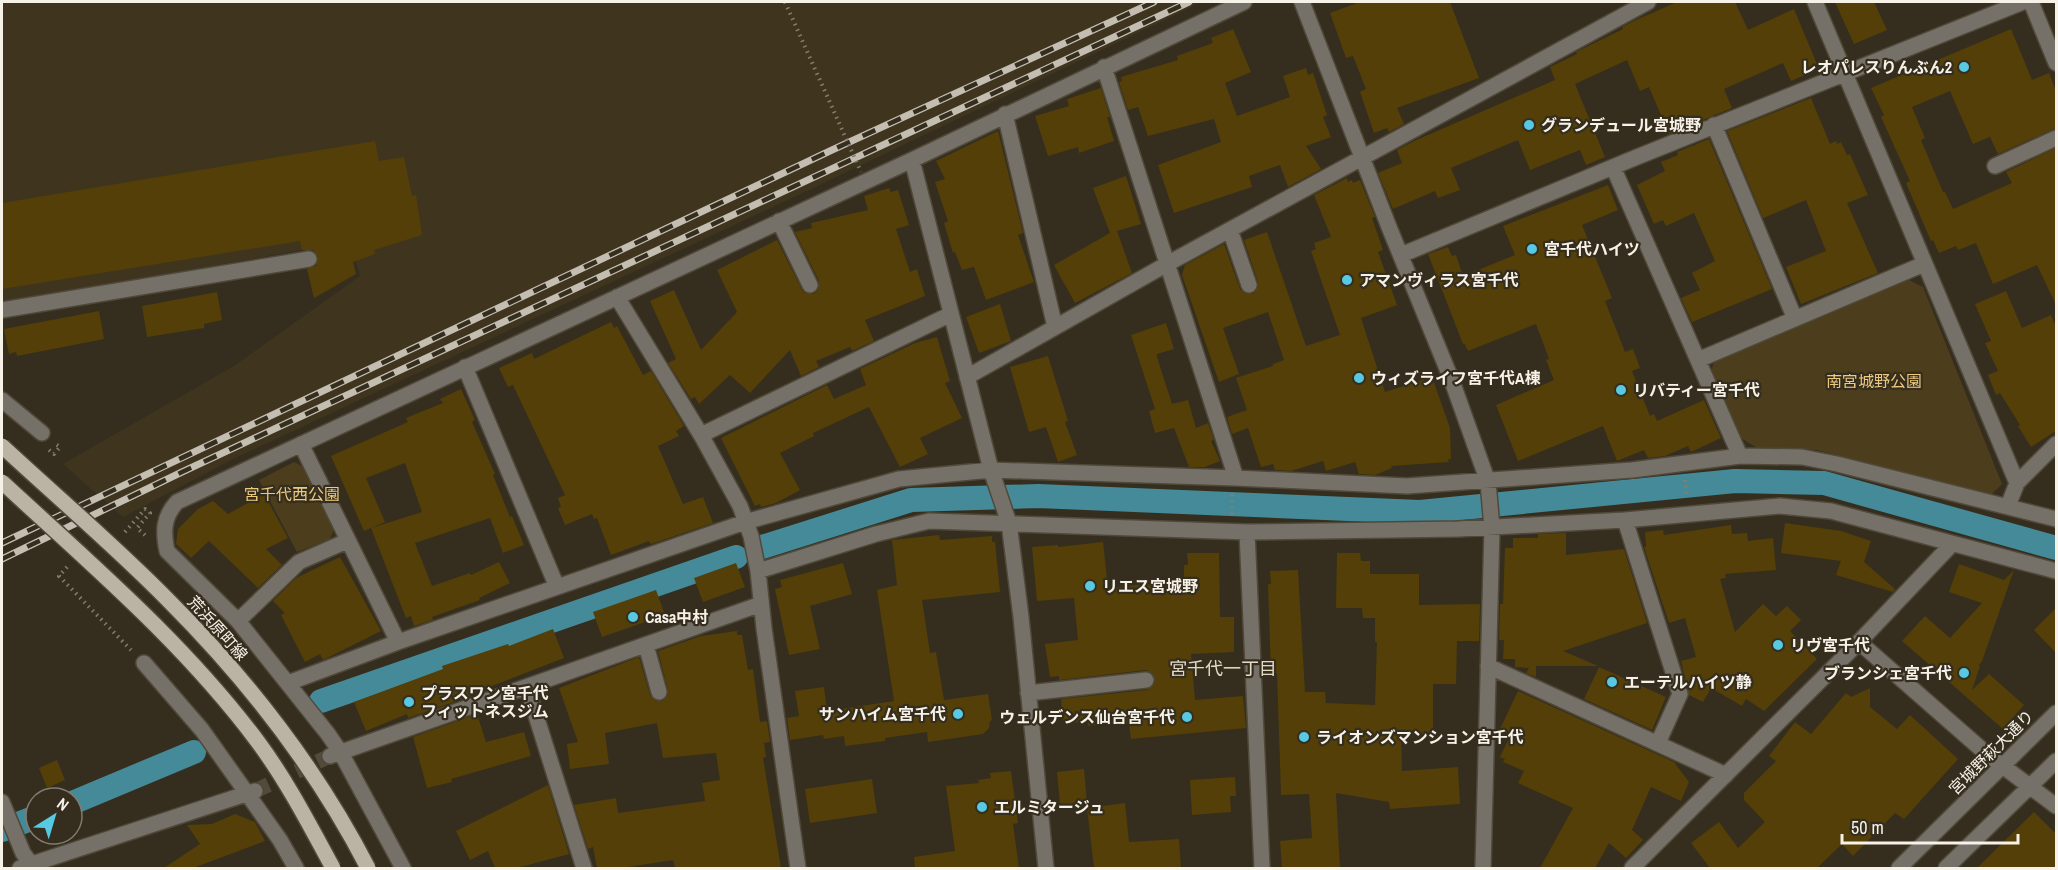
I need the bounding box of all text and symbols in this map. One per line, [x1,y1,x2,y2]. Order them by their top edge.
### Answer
place label: レオパレスりんぶん2 [1801,56,1952,78]
marker: レオパレスりんぶん2 [1957,60,1971,74]
place label: グランデュール宮城野 [1541,114,1701,136]
marker: グランデュール宮城野 [1522,118,1536,132]
place label: 宮千代ハイツ [1544,238,1640,260]
marker: 宮千代ハイツ [1525,242,1539,256]
place label: アマンヴィラス宮千代 [1359,269,1519,291]
marker: アマンヴィラス宮千代 [1340,273,1354,287]
place label: ウィズライフ宮千代A棟 [1371,367,1540,389]
park label: 南宮城野公園 [1826,370,1922,392]
marker: ウィズライフ宮千代A棟 [1352,371,1366,385]
place label: リバティー宮千代 [1633,379,1760,401]
marker: リバティー宮千代 [1614,383,1628,397]
park label: 宮千代西公園 [244,483,340,505]
place label: リエス宮城野 [1102,575,1198,597]
marker: リエス宮城野 [1083,579,1097,593]
street label: 荒浜原町線 [183,591,253,665]
place label: Casa中村 [645,606,708,628]
marker: Casa中村 [626,610,640,624]
place label: リヴ宮千代 [1790,634,1870,656]
marker: リヴ宮千代 [1771,638,1785,652]
district label: 宮千代一丁目 [1169,656,1277,681]
place label: ブランシェ宮千代 [1824,662,1952,684]
marker: ブランシェ宮千代 [1957,666,1971,680]
place label: エーテルハイツ静 [1624,671,1752,693]
marker: エーテルハイツ静 [1605,675,1619,689]
place label: プラスワン宮千代 フィットネスジム [421,682,549,722]
marker: プラスワン宮千代 フィットネスジム [402,695,416,709]
place label: サンハイム宮千代 [819,703,946,725]
street label: 宮城野萩大通り [1944,705,2038,799]
place label: ウェルデンス仙台宮千代 [999,706,1175,728]
marker: サンハイム宮千代 [951,707,965,721]
marker: ウェルデンス仙台宮千代 [1180,710,1194,724]
place label: ライオンズマンション宮千代 [1316,726,1524,748]
marker: ライオンズマンション宮千代 [1297,730,1311,744]
north arrow [24,786,84,846]
text: N [53,792,73,816]
place label: エルミタージュ [994,796,1105,818]
marker: エルミタージュ [975,800,989,814]
scale bar [1842,807,2018,845]
text: 50 m [1851,815,1884,840]

